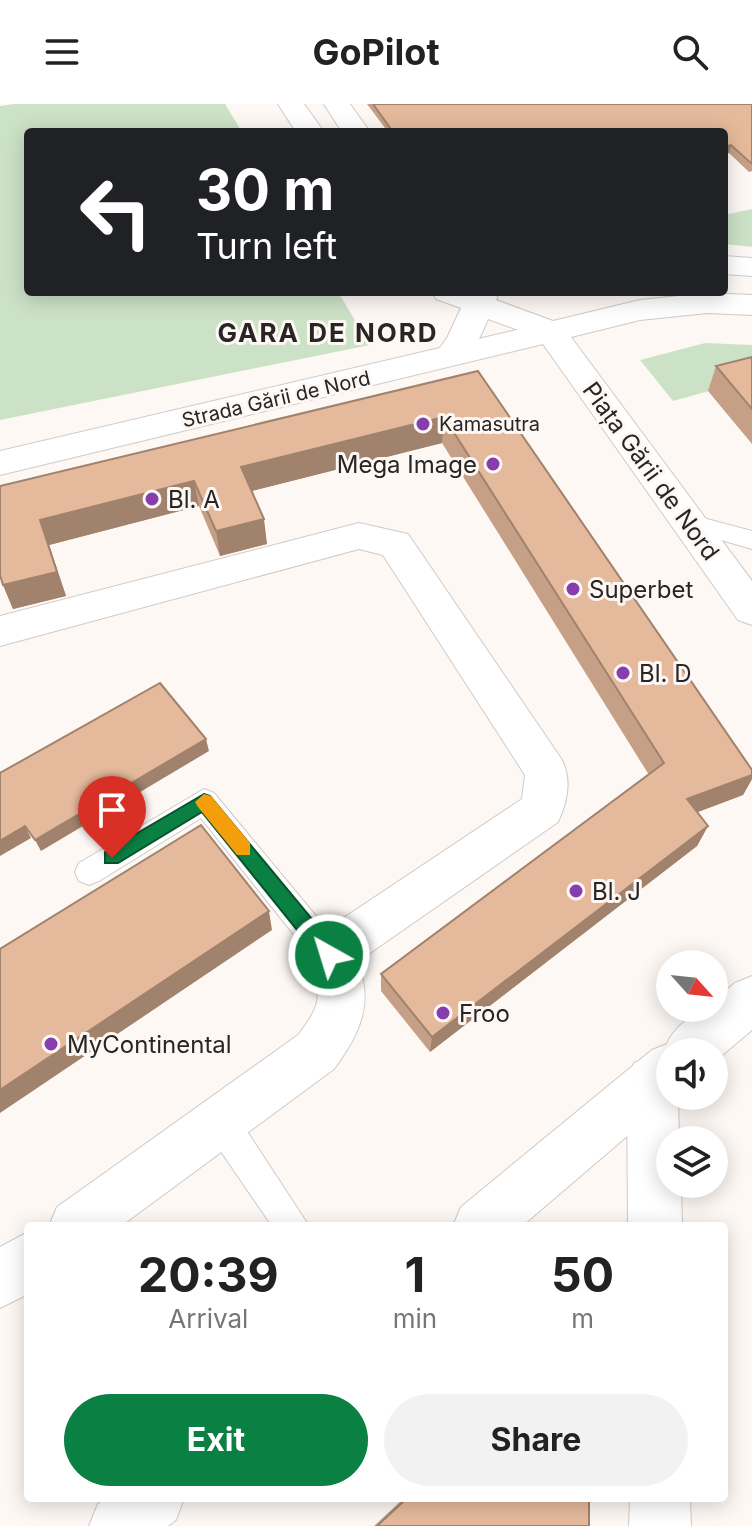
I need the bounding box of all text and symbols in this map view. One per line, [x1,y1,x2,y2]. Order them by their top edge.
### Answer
icon: menu [40,30,84,74]
text: GoPilot [312,30,440,74]
icon: search [668,30,712,74]
text: 30 m [196,156,334,224]
icon: left [64,160,168,264]
text: Turn left [196,224,337,268]
district label: GARA DE NORD [217,317,439,348]
street label: Strada Gării de Nord [179,366,373,432]
street label: Piața Gării de Nord [577,376,725,566]
place label: Kamasutra [439,412,540,436]
marker: Kamasutra [414,415,432,433]
place label: Mega Image [337,450,477,479]
marker: Mega Image [484,455,502,473]
place label: Bl. A [168,485,220,514]
marker: Bl. A [143,490,161,508]
place label: Superbet [589,575,693,604]
marker: Superbet [564,580,582,598]
place label: Bl. D [639,659,692,688]
marker: Bl. D [614,664,632,682]
pin [78,776,146,858]
icon: arrive [90,788,134,832]
place label: Bl. J [592,877,641,906]
marker: Bl. J [567,882,585,900]
position arrow [287,913,371,997]
north arrow [656,950,728,1022]
map controls [656,950,728,1198]
place label: Froo [459,999,510,1028]
marker: Froo [434,1004,452,1022]
place label: MyContinental [67,1030,232,1059]
marker: MyContinental [42,1035,60,1053]
button: sound [656,1038,728,1110]
button: layers [656,1126,728,1198]
text: 20:39 [138,1245,279,1304]
text: 1 [405,1245,425,1304]
text: 50 [551,1245,614,1304]
text: Arrival [168,1303,248,1334]
text: min [393,1303,437,1334]
text: m [571,1303,594,1334]
button: Exit [64,1394,368,1486]
button: Share [384,1394,688,1486]

